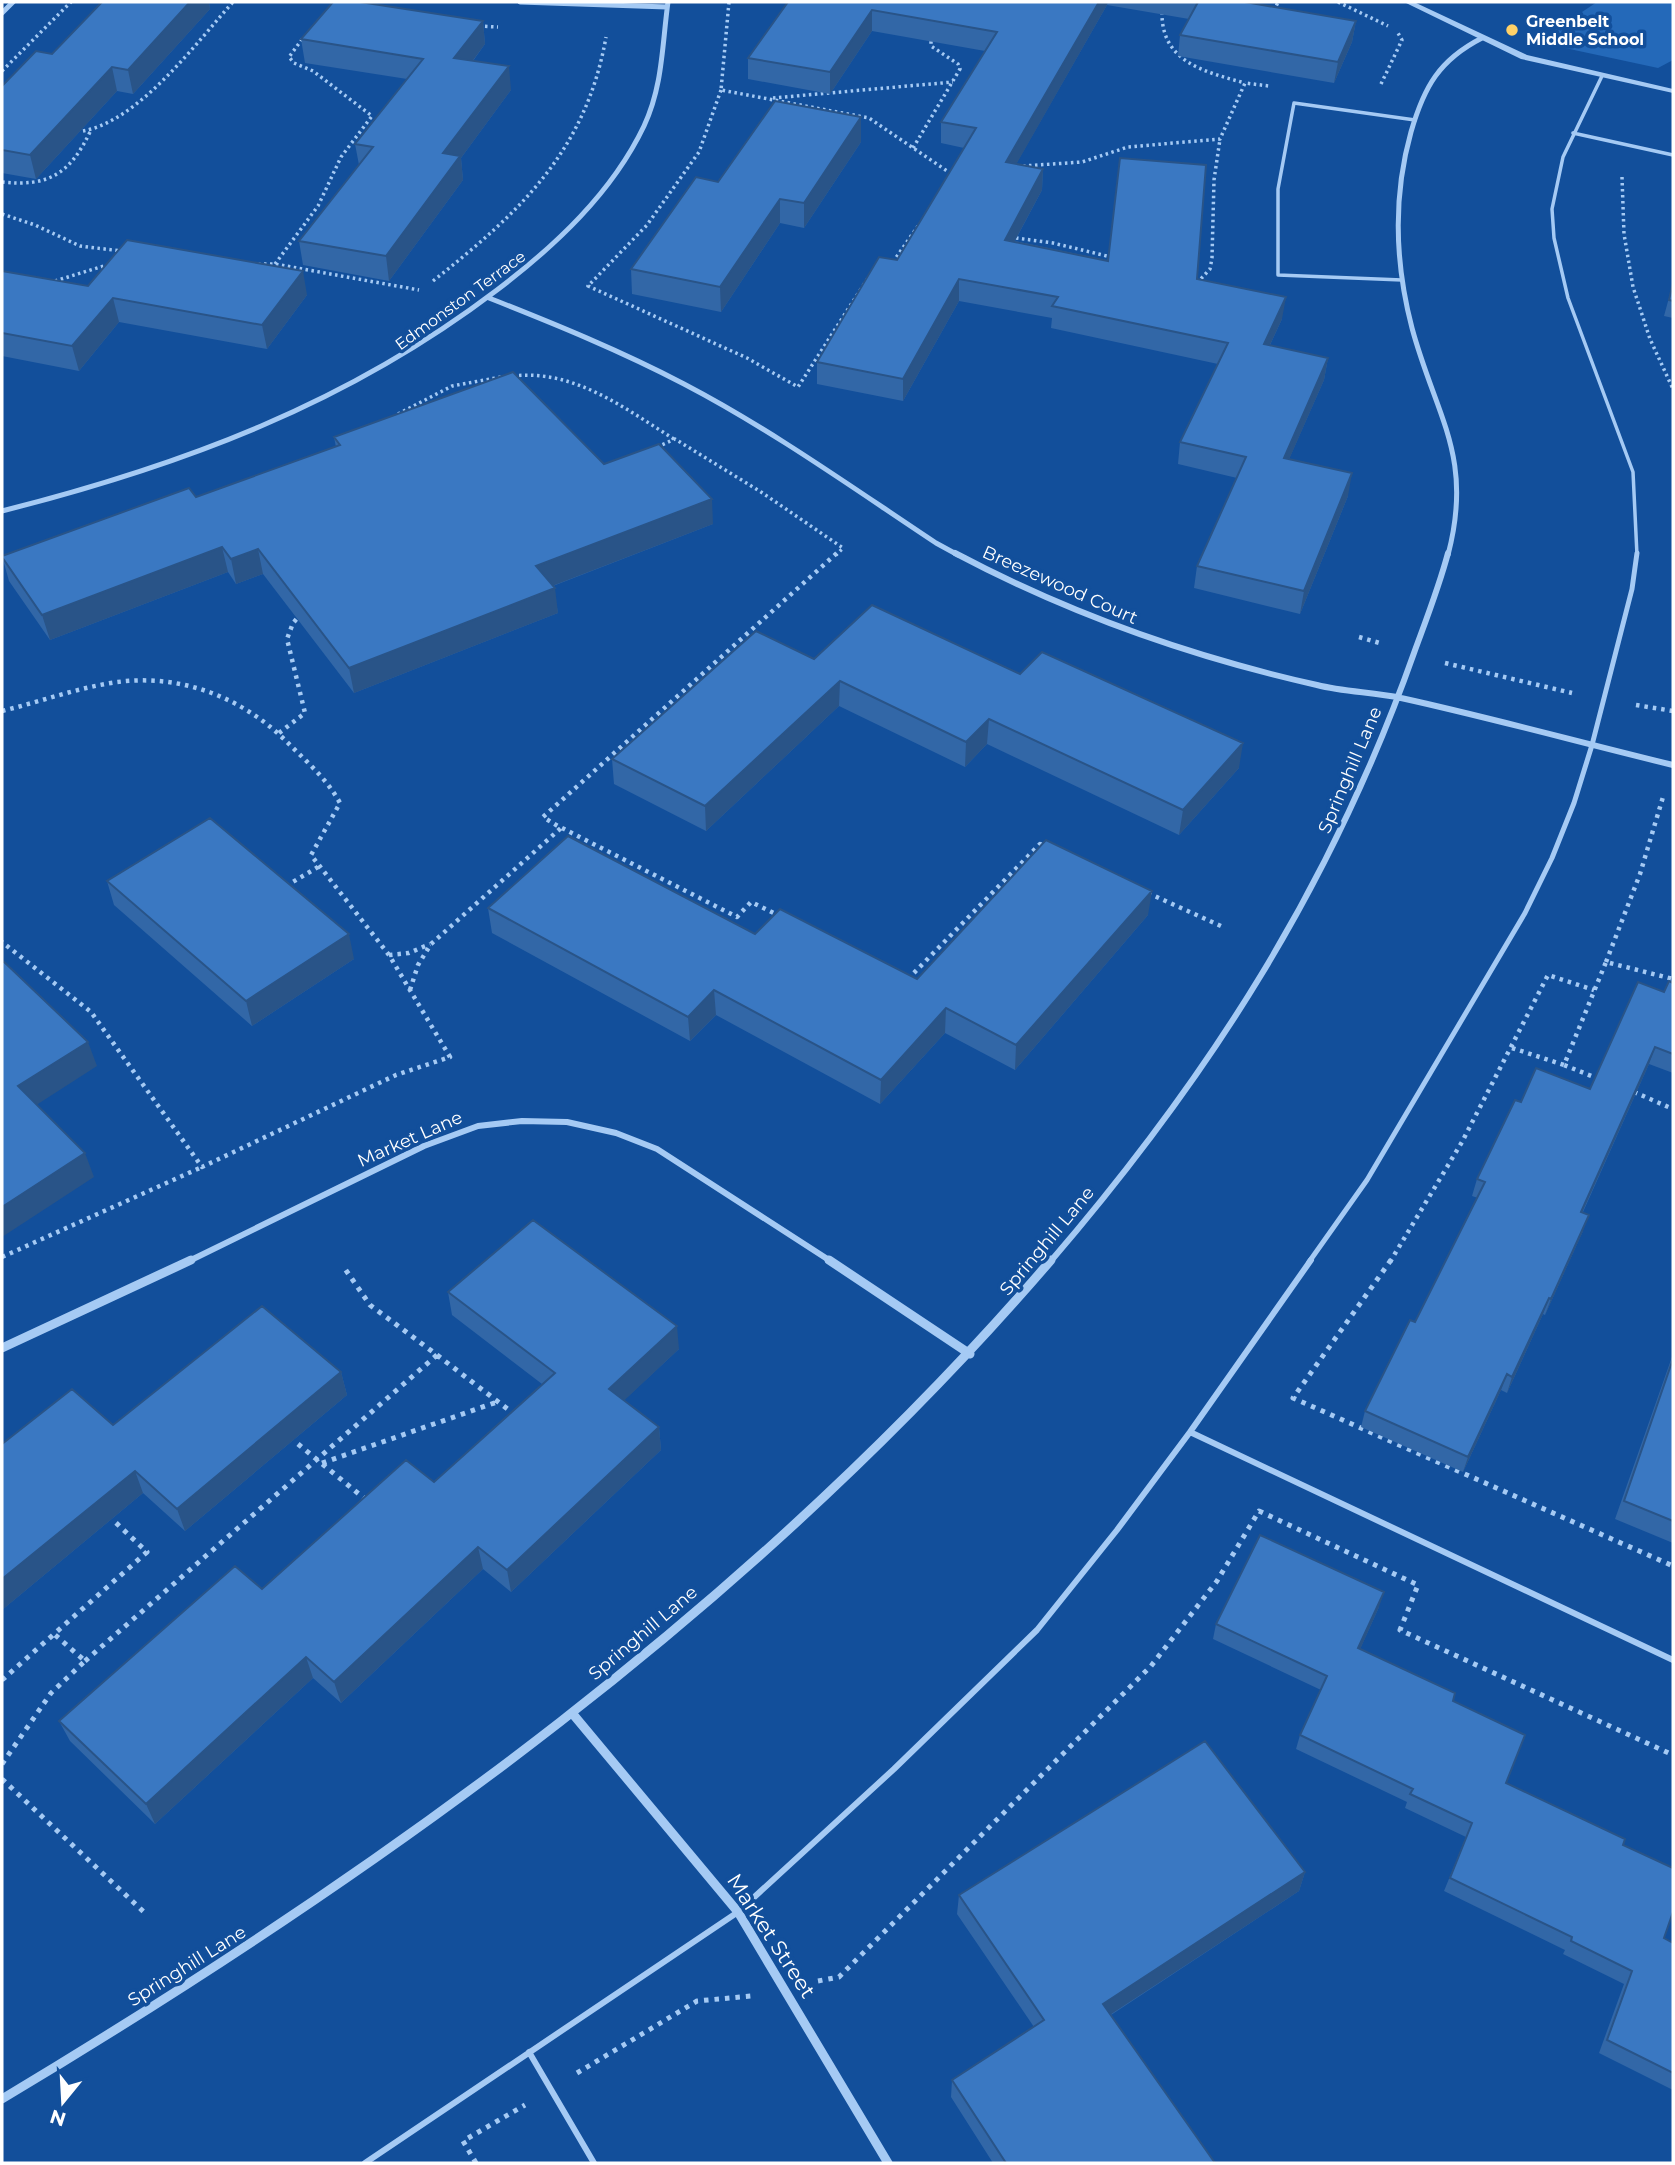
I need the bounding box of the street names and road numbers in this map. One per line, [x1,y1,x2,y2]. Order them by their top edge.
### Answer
street label: Edmonston Terrace [391,247,529,354]
street label: Breezewood Court [979,541,1141,629]
street label: Springhill Lane [1313,703,1387,837]
street label: Market Lane [354,1106,466,1172]
street label: Springhill Lane [995,1182,1099,1300]
street label: Springhill Lane [584,1581,702,1685]
street label: Market Street [722,1869,821,2003]
street label: Springhill Lane [124,1921,250,2011]

